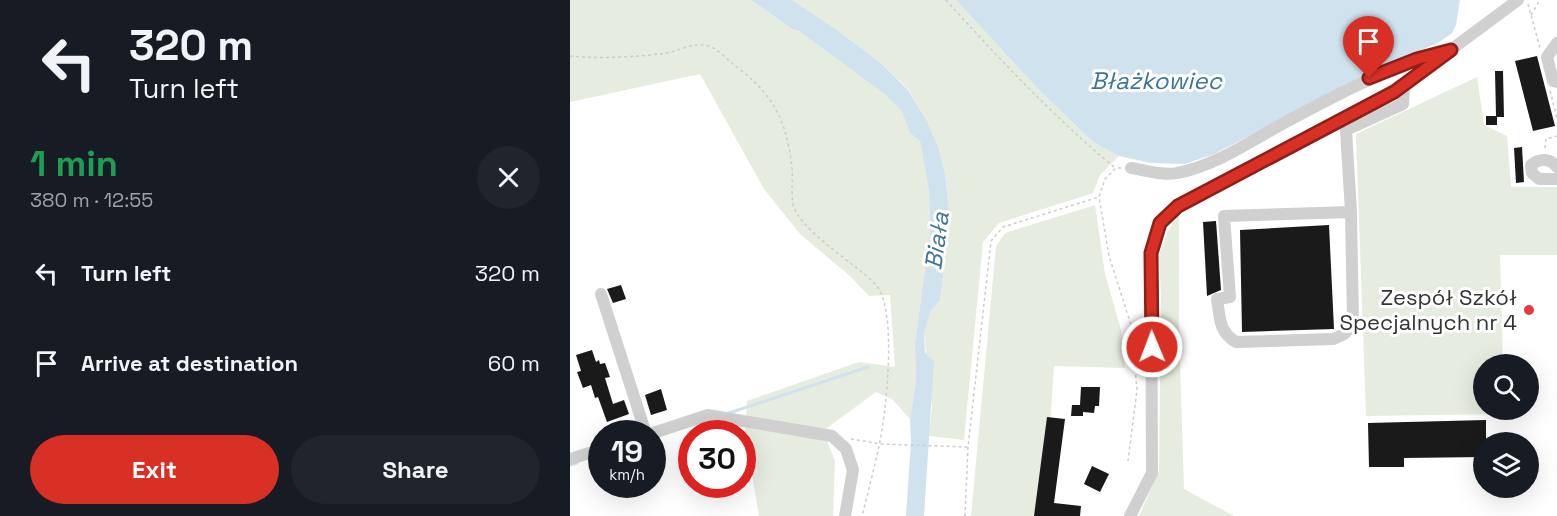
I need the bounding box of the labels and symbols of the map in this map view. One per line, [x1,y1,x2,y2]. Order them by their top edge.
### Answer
pin [1343,16,1394,78]
water label: Błażkowiec [1090,65,1223,96]
water label: Biała [917,210,956,272]
place label: Zespół Szkół Specjalnych nr 4 [1339,283,1517,336]
marker: Zespół Szkół Specjalnych nr 4 [1522,303,1536,317]
position arrow [1120,315,1184,379]
speed limit sign: 30 [678,420,756,498]

